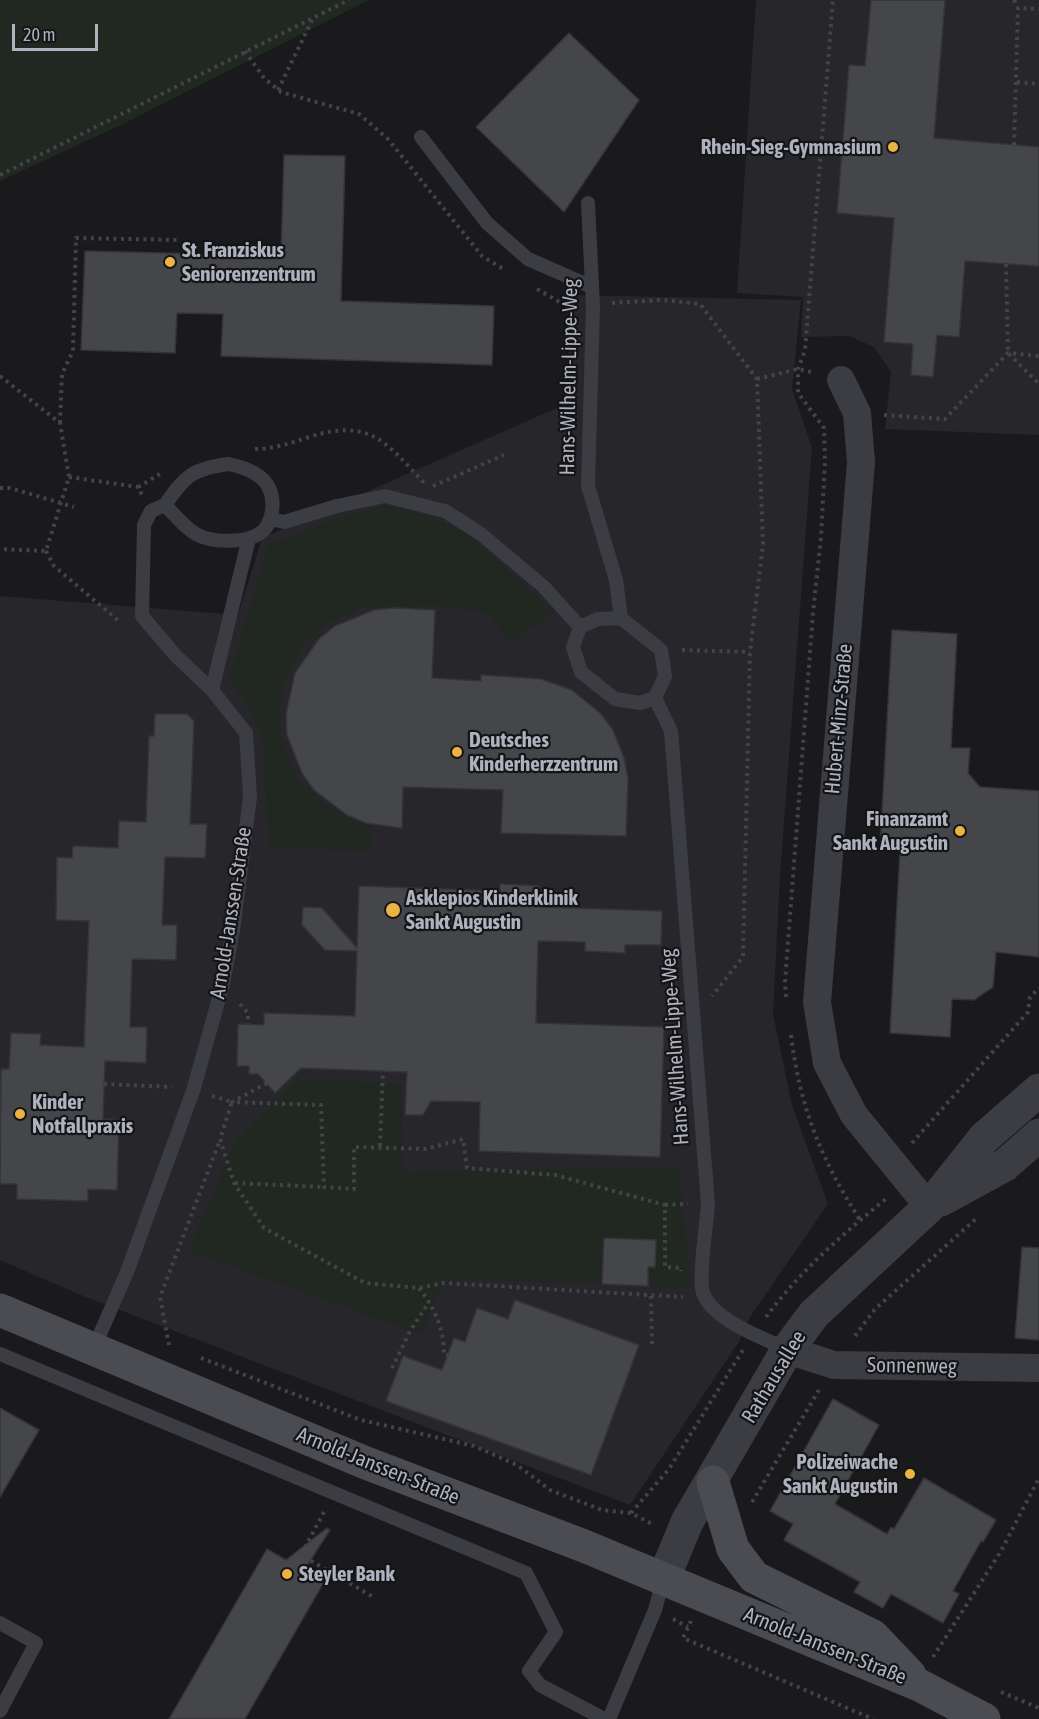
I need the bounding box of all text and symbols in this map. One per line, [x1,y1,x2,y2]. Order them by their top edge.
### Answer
scale bar [15,12,100,50]
text: 20 m [23,24,55,45]
place label: Rhein-Sieg-Gymnasium [701,134,881,160]
marker: Rhein-Sieg-Gymnasium [886,140,900,154]
place label: St. Franziskus Seniorenzentrum [182,237,316,287]
marker: St. Franziskus Seniorenzentrum [163,255,177,269]
street label: Hans-Wilhelm-Lippe-Weg [555,278,583,476]
street label: Hubert-Minz-Straße [820,643,858,795]
place label: Deutsches Kinderherzzentrum [469,727,618,777]
marker: Deutsches Kinderherzzentrum [450,745,464,759]
place label: Finanzamt Sankt Augustin [833,806,948,856]
marker: Finanzamt Sankt Augustin [953,824,967,838]
street label: Arnold-Janssen-Straße [205,825,257,1001]
place label: Asklepios Kinderklinik Sankt Augustin [406,885,578,935]
marker: Asklepios Kinderklinik Sankt Augustin [384,901,402,919]
street label: Hans-Wilhelm-Lippe-Weg [656,948,694,1146]
place label: Kinder Notfallpraxis [32,1089,133,1139]
marker: Kinder Notfallpraxis [13,1107,27,1121]
street label: Rathausallee [737,1326,811,1428]
street label: Sonnenweg [867,1353,957,1379]
street label: Arnold-Janssen-Straße [293,1422,463,1510]
place label: Polizeiwache Sankt Augustin [783,1449,898,1499]
marker: Polizeiwache Sankt Augustin [903,1467,917,1481]
place label: Steyler Bank [299,1561,395,1587]
marker: Steyler Bank [280,1567,294,1581]
street label: Arnold-Janssen-Straße [740,1602,910,1690]

